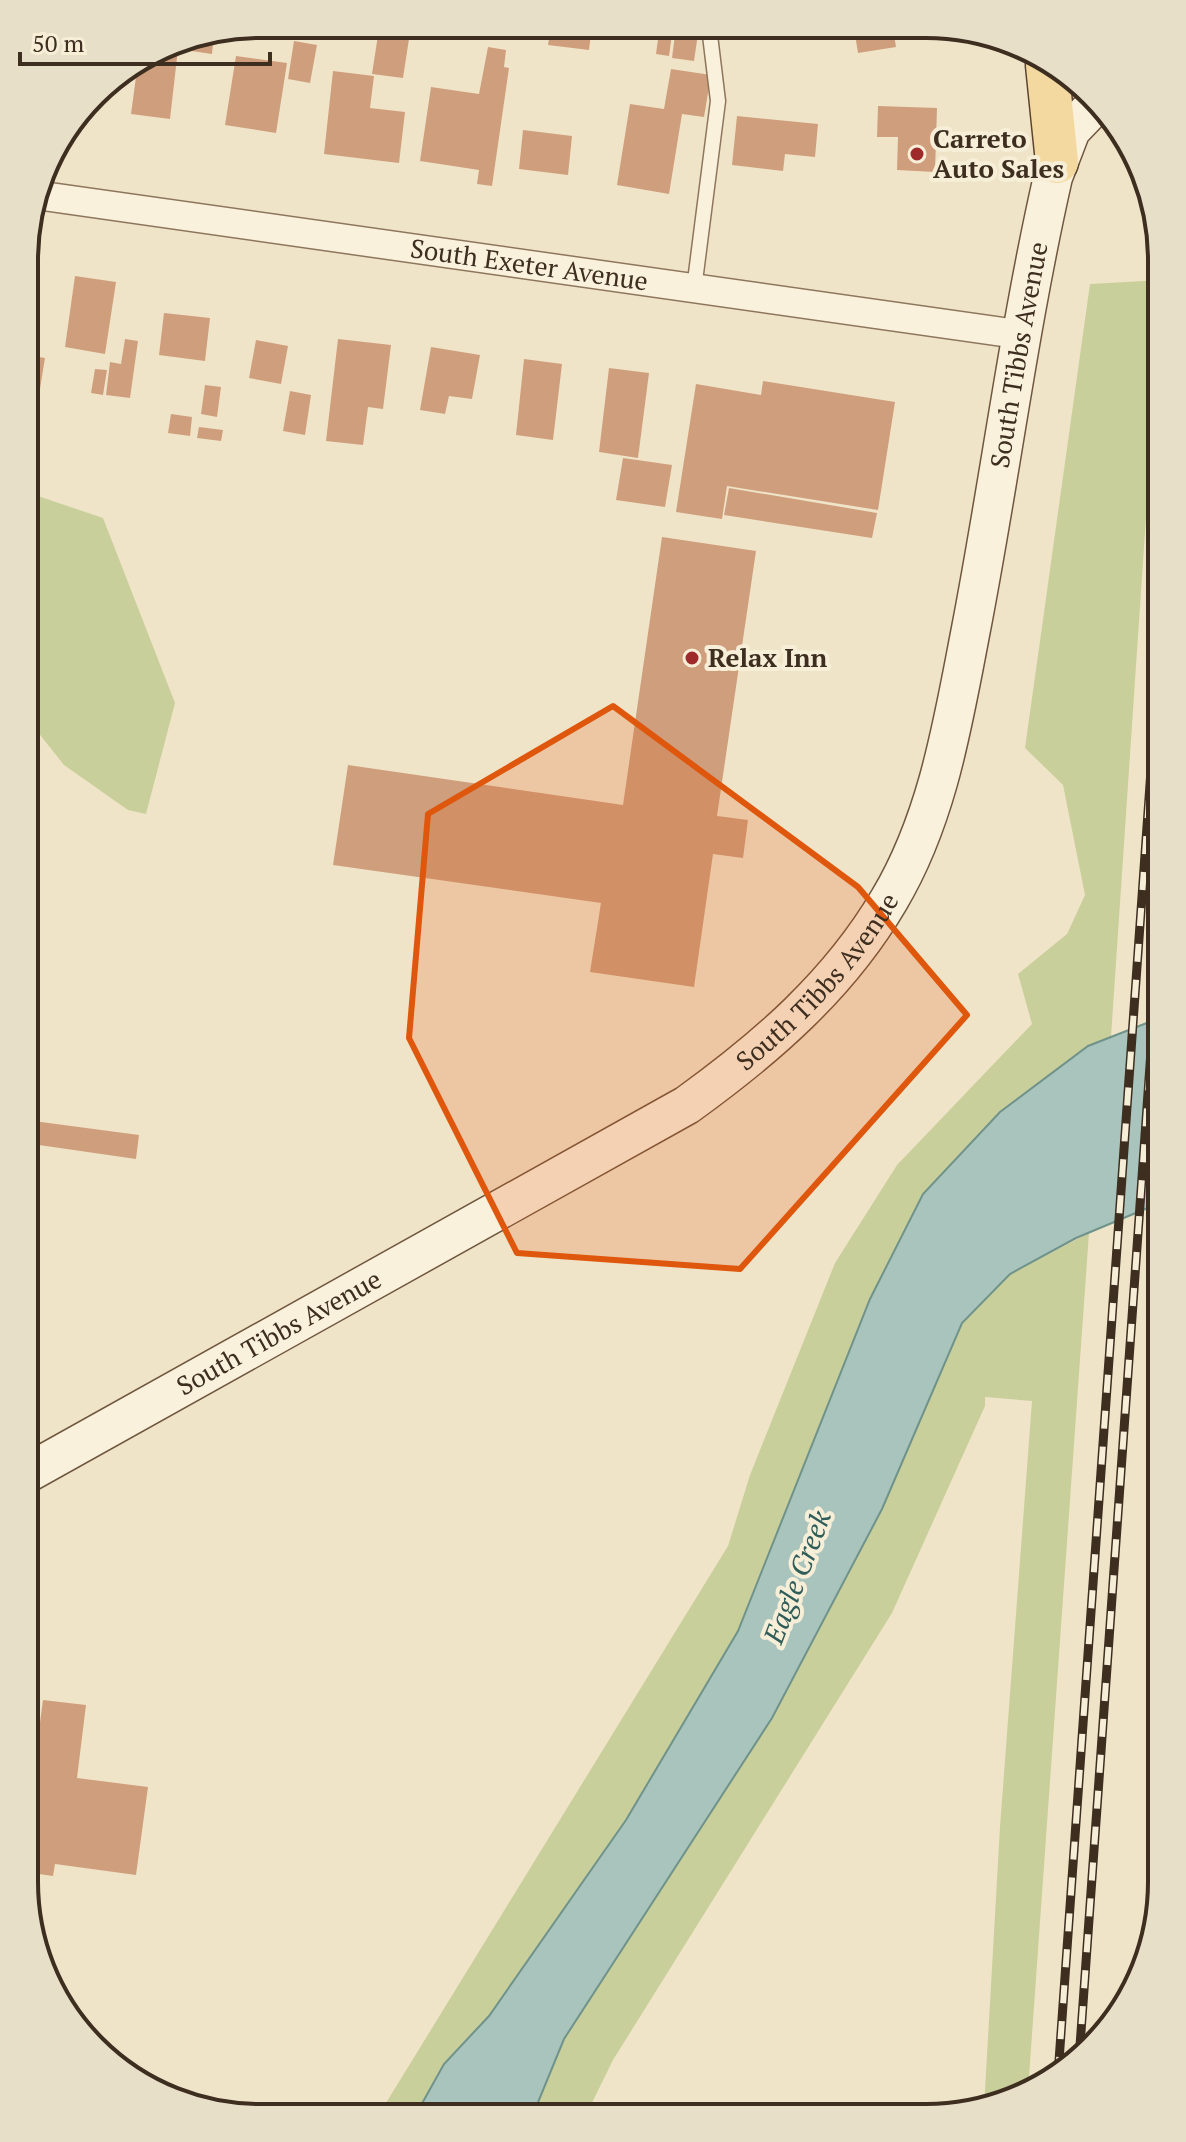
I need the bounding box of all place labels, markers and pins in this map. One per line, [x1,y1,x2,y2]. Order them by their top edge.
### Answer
place label: Carreto Auto Sales [933,121,1064,185]
marker: Carreto Auto Sales [908,145,926,163]
place label: Relax Inn [708,640,828,674]
marker: Relax Inn [683,649,701,667]

